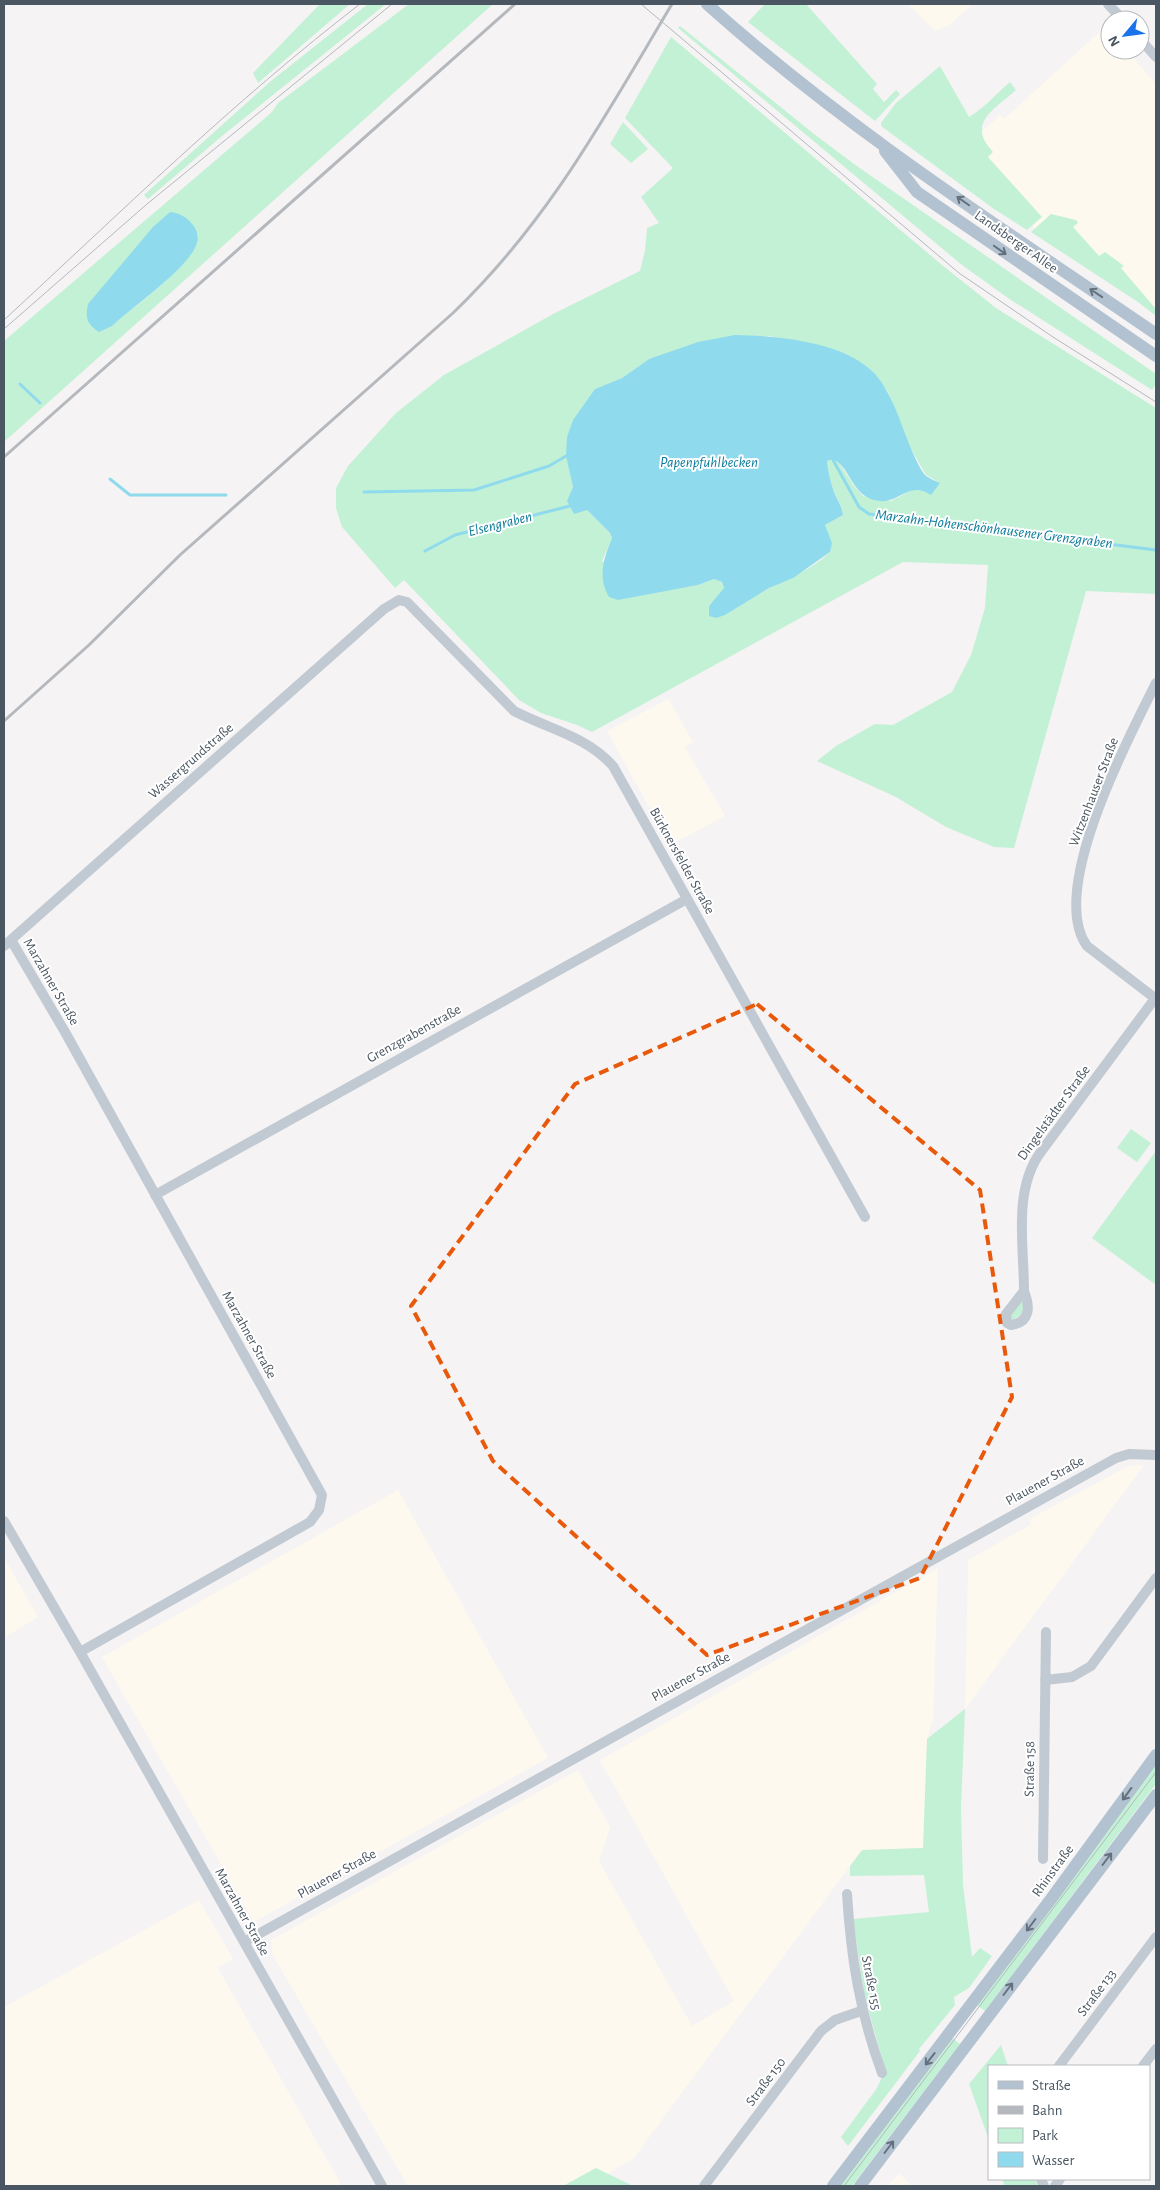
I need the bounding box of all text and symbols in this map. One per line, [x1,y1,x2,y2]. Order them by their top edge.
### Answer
north arrow [1100,10,1150,60]
text: N [1106,33,1123,48]
one-way arrow [956,196,970,206]
street label: Landsberger Allee [972,208,1060,276]
one-way arrow [993,245,1007,255]
one-way arrow [1089,288,1103,298]
water label: Papenpfuhlbecken [660,455,758,470]
water label: Marzahn-Hohenschönhausener Grenzgraben [875,507,1113,551]
water label: Elsengraben [466,509,534,539]
street label: Wassergrundstraße [146,721,236,801]
street label: Witzenhauser Straße [1067,736,1121,848]
street label: Bürknersfelder Straße [647,805,717,917]
street label: Marzahner Straße [20,936,82,1028]
street label: Grenzgrabenstraße [365,1002,463,1066]
street label: Dingelstädter Straße [1015,1063,1093,1163]
street label: Marzahner Straße [219,1289,279,1381]
street label: Plauener Straße [1003,1454,1087,1508]
street label: Plauener Straße [649,1650,733,1704]
street label: Straße 158 [1023,1741,1037,1797]
one-way arrow [1122,1787,1133,1800]
street label: Rhinstraße [1030,1843,1076,1899]
street label: Plauener Straße [295,1847,379,1901]
one-way arrow [1101,1853,1112,1866]
street label: Marzahner Straße [212,1866,272,1958]
one-way arrow [1026,1918,1037,1931]
street label: Straße 155 [859,1955,883,2011]
street label: Straße 133 [1075,1967,1119,2019]
one-way arrow [1002,1982,1013,1995]
one-way arrow [925,2052,935,2066]
street label: Straße 150 [743,2055,789,2109]
legend [988,2065,1150,2180]
text: Straße [1032,2078,1071,2093]
text: Bahn [1032,2103,1062,2118]
text: Park [1032,2128,1058,2143]
one-way arrow [884,2141,895,2154]
text: Wasser [1032,2153,1075,2168]

